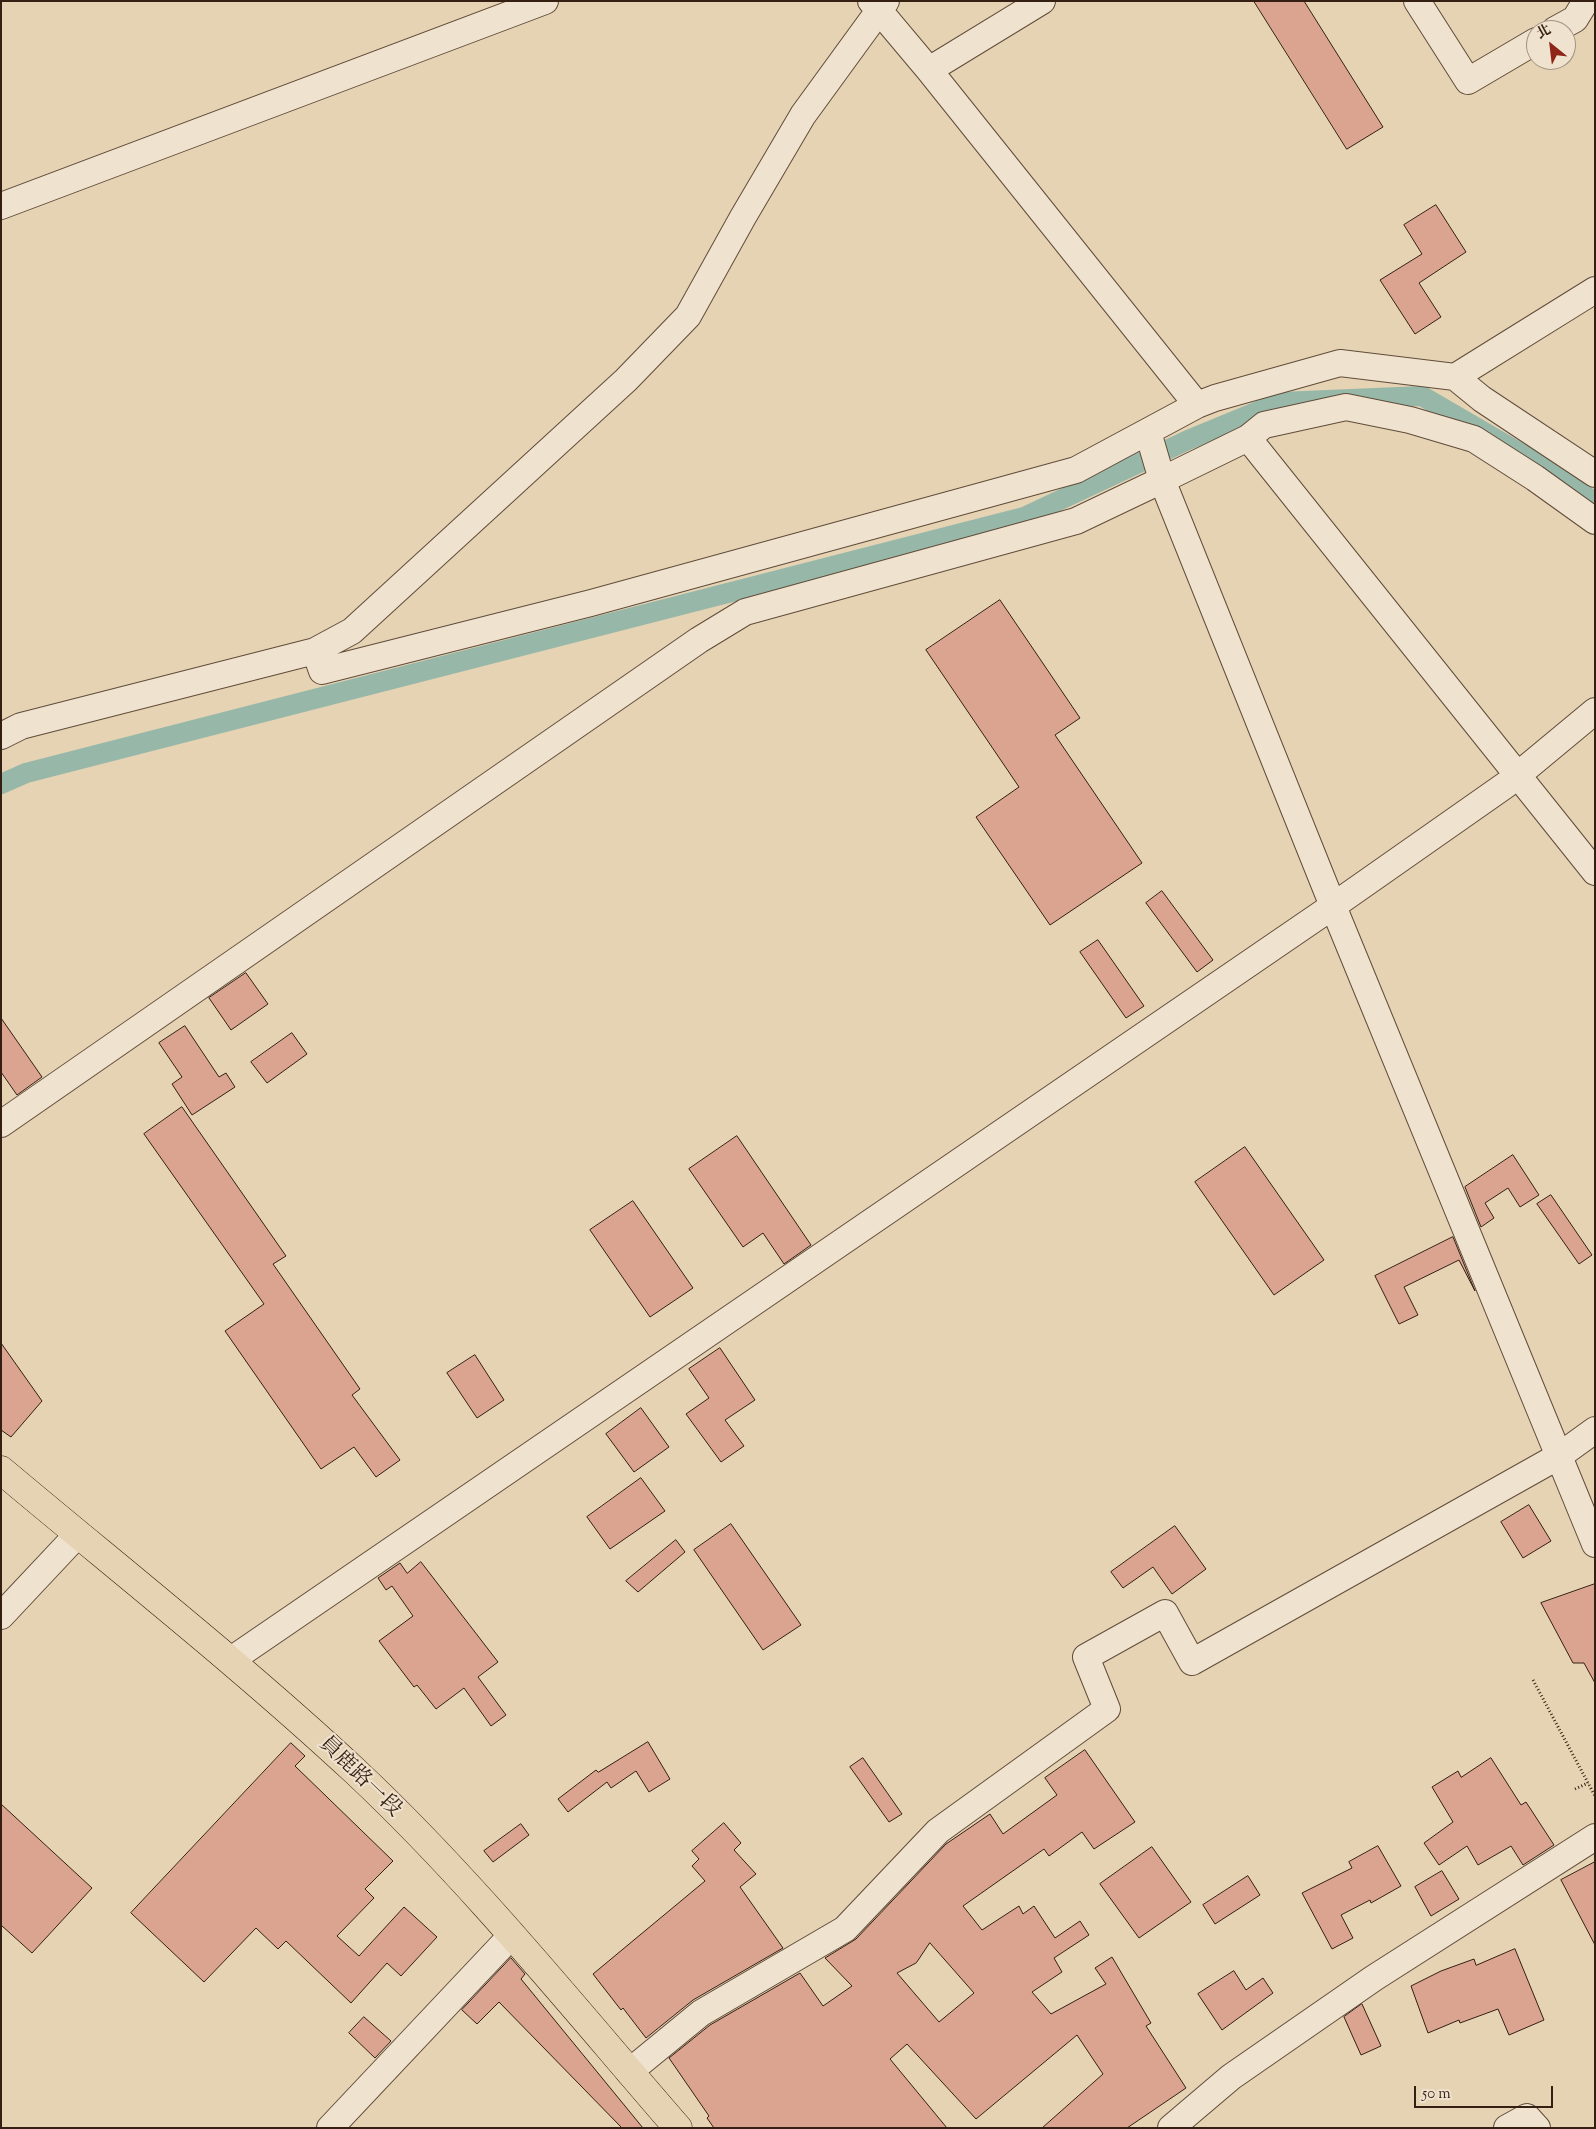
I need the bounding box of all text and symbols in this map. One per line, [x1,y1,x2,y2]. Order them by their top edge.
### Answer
north arrow [1526,20,1576,70]
text: 北 [1533,21,1555,45]
street label: 員鹿路一段 [312,1732,406,1824]
scale bar [1416,2076,1555,2108]
text: 50 m [1422,2084,1451,2105]

